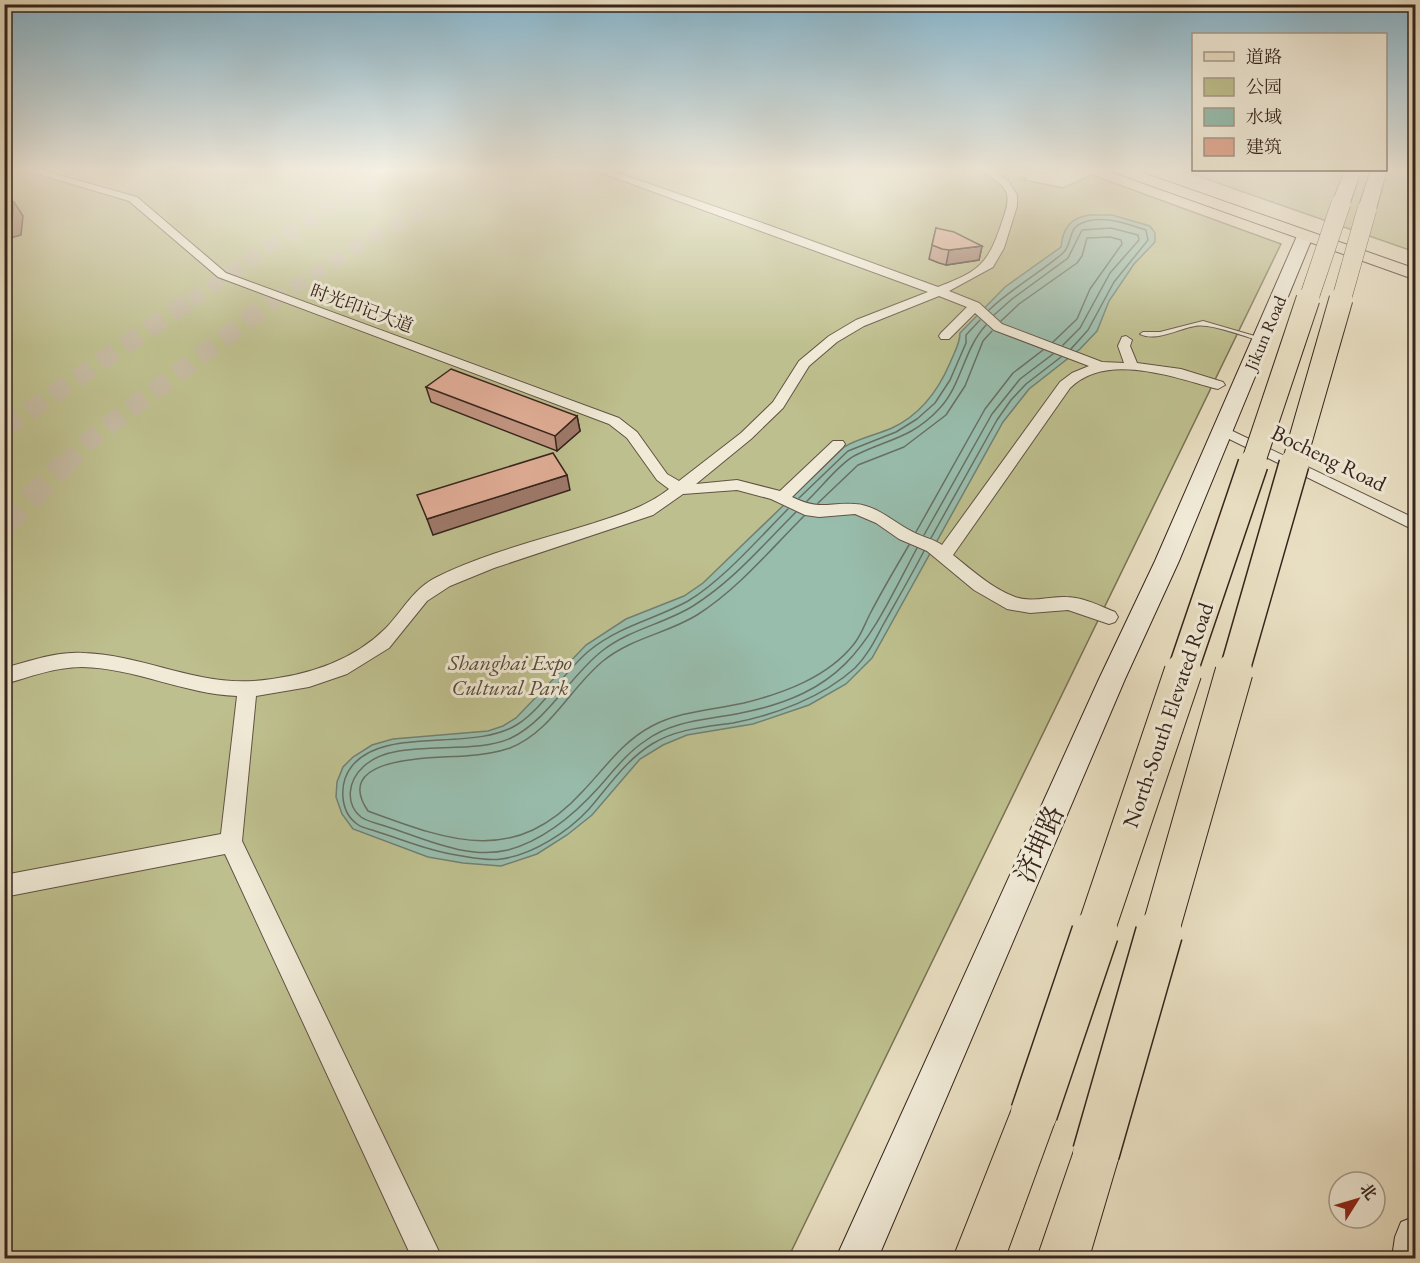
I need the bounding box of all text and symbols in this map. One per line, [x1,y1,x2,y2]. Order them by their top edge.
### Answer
legend [1192,33,1387,171]
text: 道路 [1246,45,1282,68]
text: 公园 [1246,75,1282,98]
text: 水域 [1246,105,1282,128]
text: 建筑 [1246,135,1282,158]
street label: 时光印记大道 [307,279,417,337]
street label: Jikun Road [1238,291,1291,376]
street label: Bocheng Road [1267,418,1392,499]
street label: North-South Elevated Road [1116,598,1220,832]
park label: Shanghai Expo Cultural Park [447,648,572,702]
street label: 济坤路 [1007,800,1071,888]
north arrow [1327,1170,1387,1230]
text: 北 [1355,1179,1382,1204]

